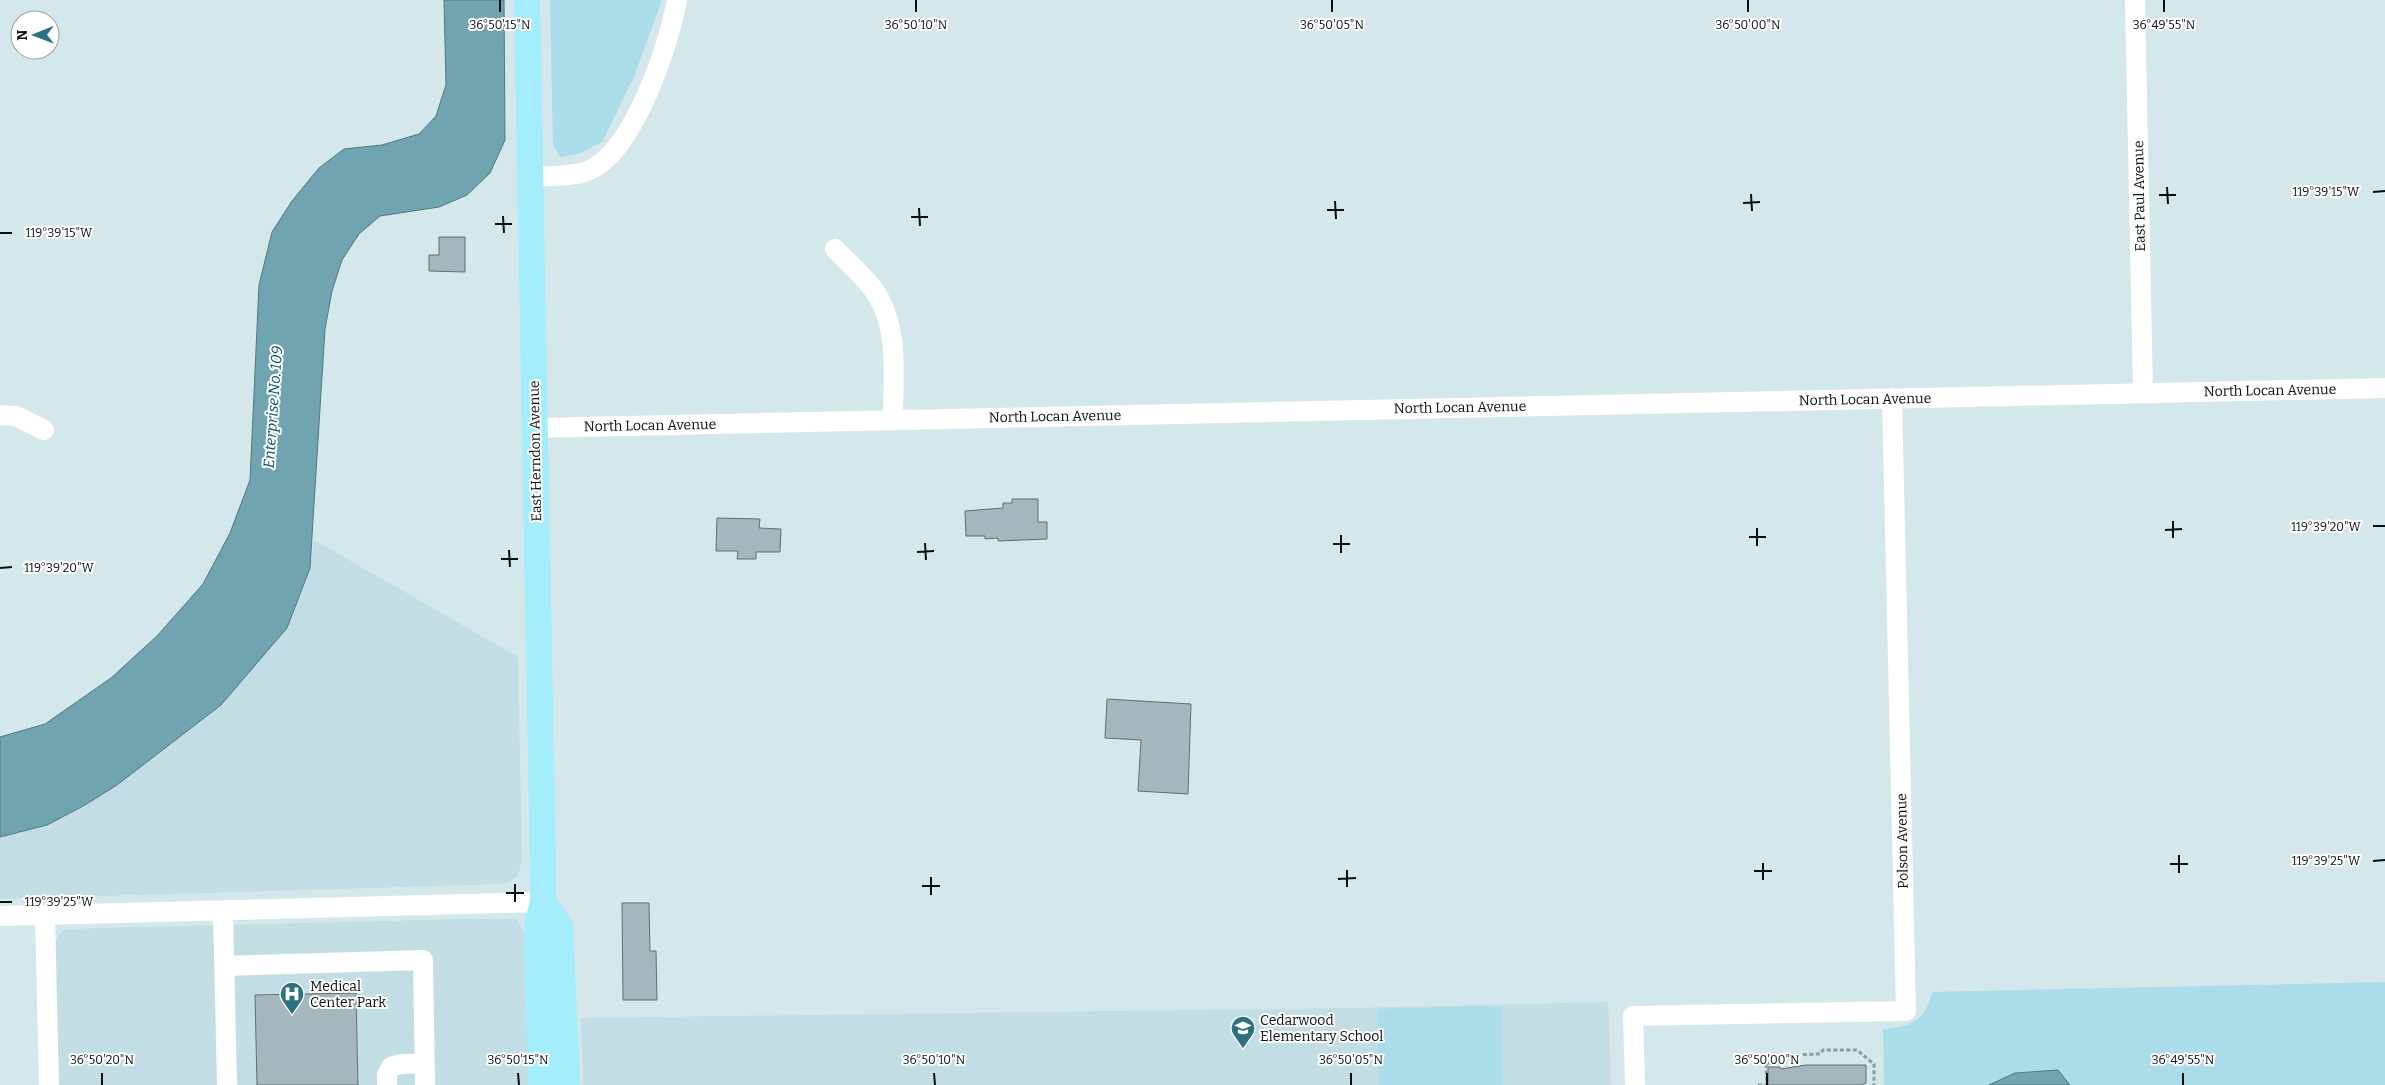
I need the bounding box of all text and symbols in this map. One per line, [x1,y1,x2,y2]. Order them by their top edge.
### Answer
north arrow [10,10,60,60]
text: 36°50'15"N [469,18,531,32]
text: 36°50'10"N [885,18,948,32]
text: 36°50'05"N [1300,18,1364,32]
text: 36°50'00"N [1715,18,1781,32]
text: 36°49'55"N [2133,18,2196,32]
text: N [14,29,31,41]
street label: East Paul Avenue [2130,140,2149,252]
text: 119°39'15"W [2293,185,2360,199]
text: 119°39'15"W [26,226,93,240]
water label: Enterprise No. 109 [260,345,286,469]
street label: East Herndon Avenue [526,380,545,522]
street label: North Locan Avenue [2204,381,2336,400]
street label: North Locan Avenue [1799,390,1931,409]
street label: North Locan Avenue [1394,398,1526,417]
street label: North Locan Avenue [989,407,1121,426]
street label: North Locan Avenue [584,416,716,435]
text: 119°39'20"W [2291,520,2362,534]
text: 119°39'20"W [24,561,95,575]
street label: Polson Avenue [1893,793,1912,889]
text: 119°39'25"W [2292,854,2361,868]
text: 119°39'25"W [25,895,94,909]
place label: Medical Center Park [310,978,386,1011]
hospital icon: Medical Center Park [279,981,305,1015]
place label: Cedarwood Elementary School [1260,1012,1383,1045]
school or university icon: Cedarwood Elementary School [1230,1015,1256,1049]
text: 36°50'20"N [70,1053,135,1067]
text: 36°50'15"N [487,1053,549,1067]
text: 36°50'10"N [903,1053,966,1067]
text: 36°50'05"N [1319,1053,1383,1067]
text: 36°50'00"N [1734,1053,1800,1067]
text: 36°49'55"N [2152,1053,2215,1067]

